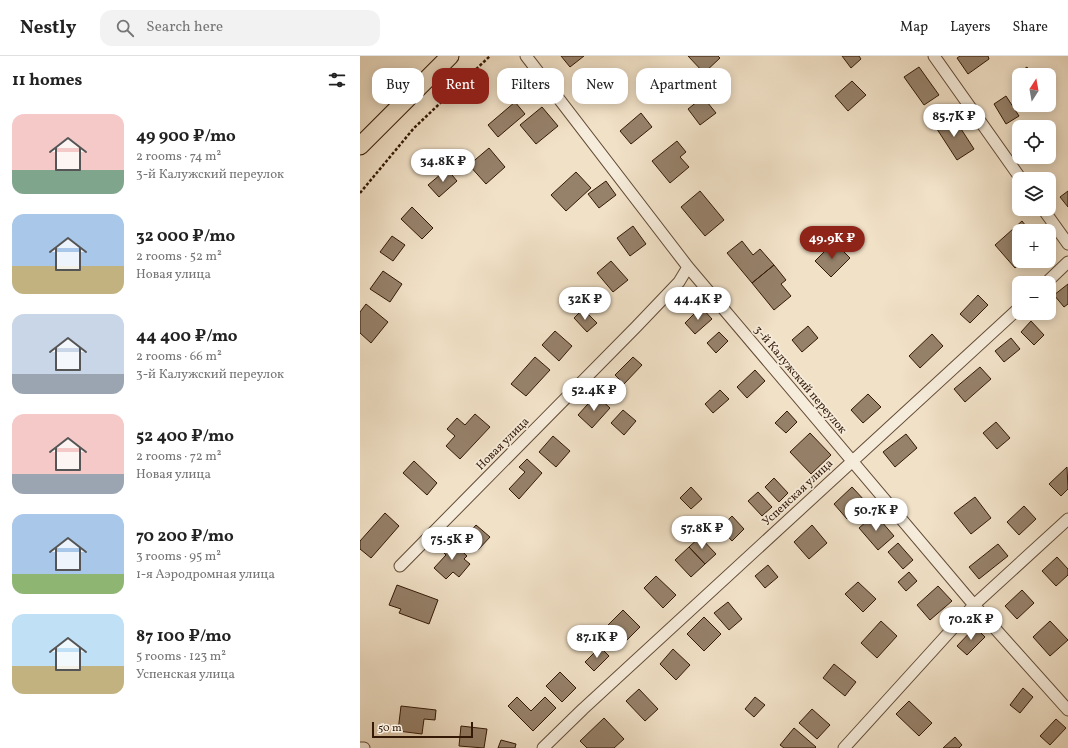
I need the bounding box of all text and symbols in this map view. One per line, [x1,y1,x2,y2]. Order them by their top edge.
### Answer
search box [100,10,380,46]
text: Nestly [20,15,76,41]
icon: search [114,17,136,39]
text: Search here [146,17,223,38]
text: Map [900,18,928,37]
text: Layers [950,18,990,37]
text: Share [1012,18,1048,37]
chip: Buy [372,68,424,104]
chip: Rent [432,68,489,104]
chip: Filters [497,68,564,104]
chip: New [572,68,628,104]
chip: Apartment [636,68,731,104]
north arrow [1012,68,1056,112]
map controls [1012,68,1056,320]
text: 11 homes [12,69,82,92]
icon: filters [326,69,348,91]
pin: 85.7K ₽ [917,104,991,138]
text: 85.7K ₽ [932,108,976,126]
button: locate [1012,120,1056,164]
text: 49 900 ₽/mo [136,125,236,148]
icon: home [44,130,92,178]
text: 2 rooms · 74 m² [136,148,221,166]
pin: 34.8K ₽ [406,149,480,183]
text: 34.8K ₽ [420,153,466,171]
text: 3-й Калужский переулок [136,166,284,184]
button: layers [1012,172,1056,216]
button: + [1012,224,1056,268]
text: 32 000 ₽/mo [136,225,235,248]
pin: 49.9K ₽ [795,226,869,260]
icon: home [44,230,92,278]
text: 49.9K ₽ [809,230,855,248]
text: 2 rooms · 52 m² [136,248,222,266]
text: Новая улица [136,266,211,284]
button: − [1012,276,1056,320]
pin: 32K ₽ [557,287,613,321]
pin: 44.4K ₽ [661,287,735,321]
text: 32K ₽ [568,291,602,309]
text: 44.4K ₽ [674,291,722,309]
street label: 3-й Калужский переулок [750,323,850,438]
text: 44 400 ₽/mo [136,325,238,348]
icon: home [44,330,92,378]
text: 2 rooms · 66 m² [136,348,222,366]
text: 3-й Калужский переулок [136,366,284,384]
pin: 52.4K ₽ [557,378,631,412]
text: 52.4K ₽ [571,382,617,400]
street label: Новая улица [473,414,533,474]
text: 52 400 ₽/mo [136,425,234,448]
icon: home [44,430,92,478]
text: 2 rooms · 72 m² [136,448,222,466]
street label: Успенская улица [759,456,837,530]
text: Новая улица [136,466,211,484]
pin: 50.7K ₽ [839,498,913,532]
text: 50.7K ₽ [854,502,898,520]
pin: 57.8K ₽ [665,516,739,550]
text: 57.8K ₽ [681,520,723,538]
text: 70 200 ₽/mo [136,525,234,548]
pin: 75.5K ₽ [415,527,489,561]
icon: home [44,530,92,578]
text: 75.5K ₽ [430,531,474,549]
text: 3 rooms · 95 m² [136,548,221,566]
text: 1-я Аэродромная улица [136,566,275,584]
pin: 70.2K ₽ [934,607,1008,641]
text: 70.2K ₽ [948,611,994,629]
text: 87 100 ₽/mo [136,625,231,648]
pin: 87.1K ₽ [560,625,634,659]
text: 87.1K ₽ [576,629,618,647]
icon: home [44,630,92,678]
text: 5 rooms · 123 m² [136,648,226,666]
text: Успенская улица [136,666,235,684]
scale bar [372,720,473,739]
text: 50 m [378,721,402,736]

